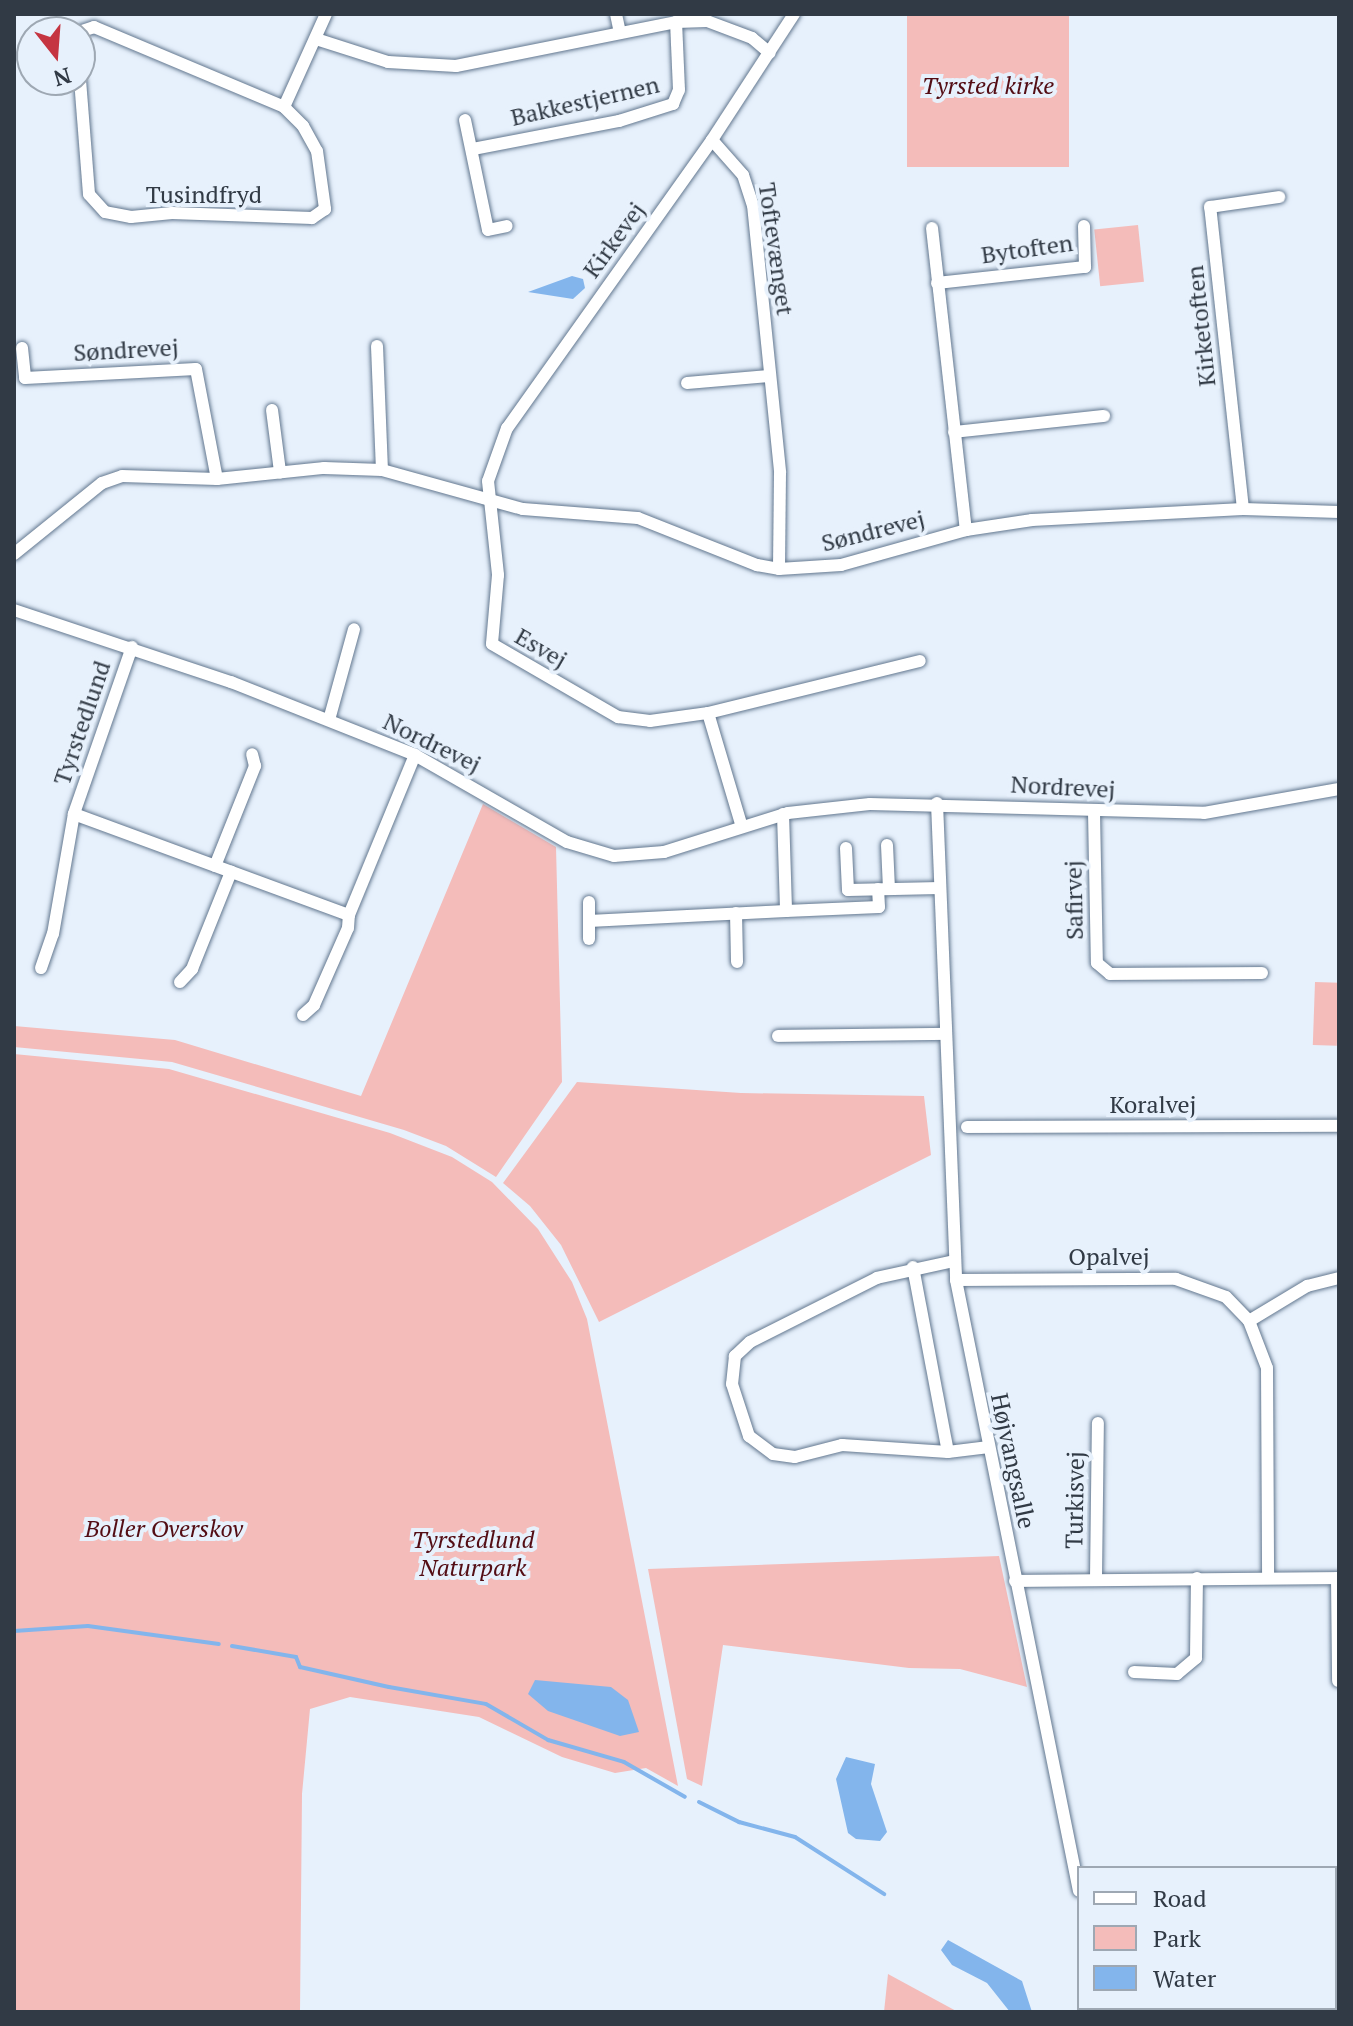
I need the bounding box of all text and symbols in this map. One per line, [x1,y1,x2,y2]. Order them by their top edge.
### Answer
north arrow [16,16,96,96]
text: N [50,61,75,94]
street label: Bakkestjernen [508,70,662,132]
park label: Tyrsted kirke [922,72,1054,100]
street label: Tusindfryd [146,181,262,209]
street label: Toftevænget [752,181,800,317]
street label: Kirkevej [577,197,651,283]
street label: Bytoften [979,228,1075,270]
street label: Kirketoften [1180,264,1222,388]
street label: Søndrevej [73,333,179,367]
street label: Søndrevej [818,504,928,558]
street label: Esvej [510,622,572,674]
street label: Tyrstedlund [47,657,117,789]
street label: Nordrevej [379,707,485,779]
street label: Nordrevej [1010,770,1116,804]
street label: Safirvej [1059,860,1089,940]
street label: Koralvej [1110,1091,1196,1119]
street label: Opalvej [1068,1243,1150,1271]
street label: Højvangsalle [985,1391,1041,1531]
street label: Turkisvej [1060,1451,1090,1549]
park label: Boller Overskov [85,1515,243,1543]
park label: Tyrstedlund Naturpark [412,1526,534,1582]
legend [1077,1866,1337,2010]
text: Road [1153,1882,1207,1914]
text: Park [1153,1922,1201,1954]
text: Water [1153,1962,1216,1994]

